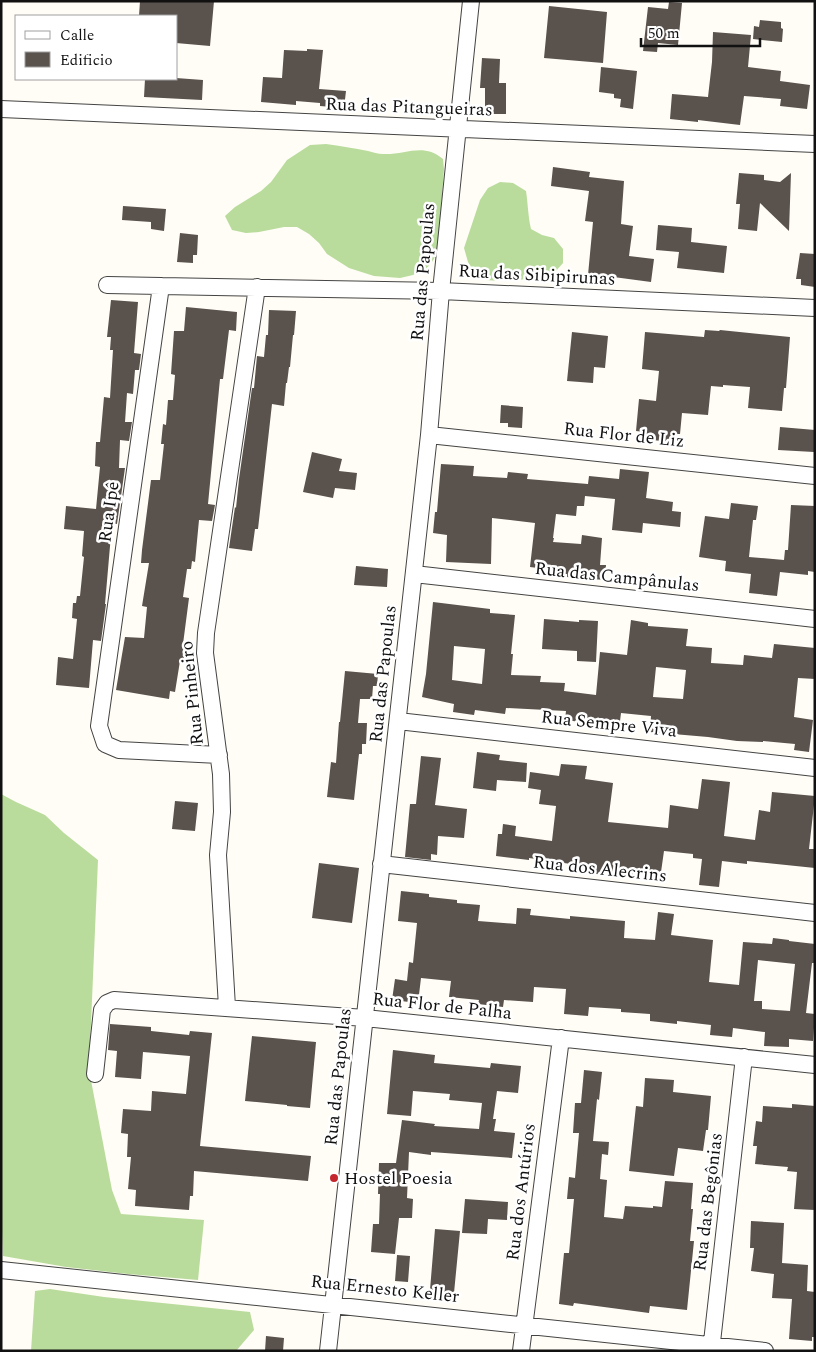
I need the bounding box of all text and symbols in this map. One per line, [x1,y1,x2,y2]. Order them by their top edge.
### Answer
legend [15,15,178,80]
scale bar [641,15,760,47]
text: 50 m [648,22,680,45]
text: Calle [60,24,94,47]
text: Edificio [60,49,113,72]
street label: Rua das Pitangueiras [325,91,493,123]
street label: Rua das Papoulas [404,202,442,342]
street label: Rua das Sibipirunas [458,257,616,293]
street label: Rua Flor de Liz [562,415,686,455]
street label: Rua Ipê [91,480,127,544]
street label: Rua das Campânulas [533,555,701,599]
street label: Rua das Papoulas [362,604,404,744]
street label: Rua Pinheiro [173,640,211,746]
street label: Rua Sempre Viva [540,703,678,745]
street label: Rua dos Alecrins [532,849,668,889]
street label: Rua Flor de Palha [371,985,513,1027]
street label: Rua das Papoulas [317,1007,359,1147]
street label: Rua dos Antúrios [499,1122,543,1262]
street label: Rua das Begônias [686,1131,730,1273]
place label: Hostel Poesia [344,1165,453,1192]
marker: Hostel Poesia [328,1172,340,1184]
street label: Rua Ernesto Keller [309,1268,461,1310]

